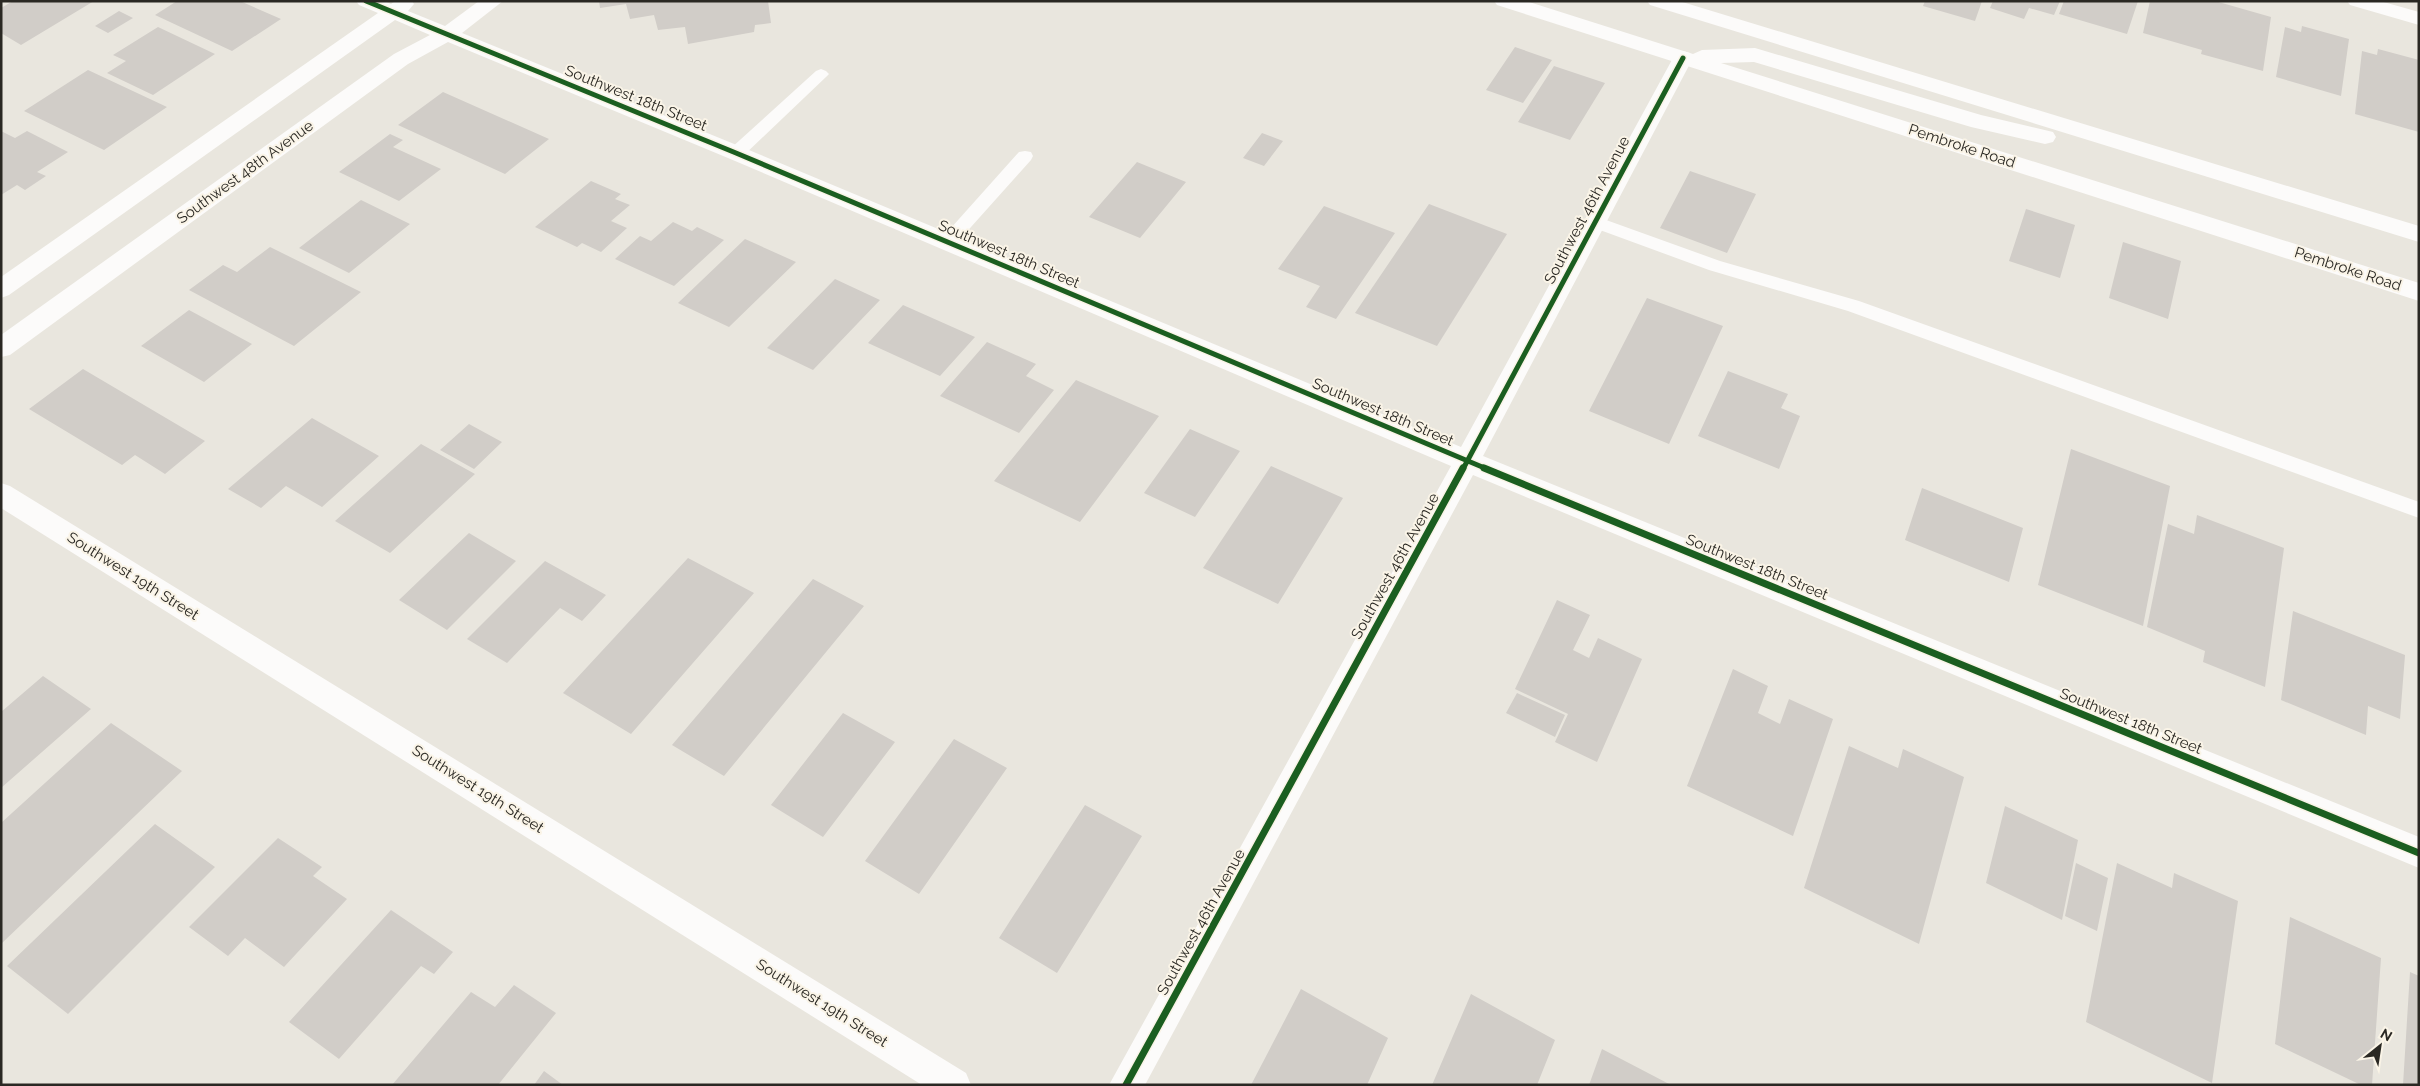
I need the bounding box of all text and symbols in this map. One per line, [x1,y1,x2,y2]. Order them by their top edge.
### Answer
street label: Southwest 18th Street [562,61,710,135]
street label: Southwest 48th Avenue [173,116,317,228]
street label: Pembroke Road [1906,120,2018,172]
street label: Southwest 46th Avenue [1540,133,1634,287]
street label: Southwest 18th Street [936,216,1082,292]
street label: Pembroke Road [2292,243,2404,295]
street label: Southwest 18th Street [1310,374,1456,450]
street label: Southwest 46th Avenue [1347,490,1443,642]
street label: Southwest 19th Street [64,528,202,624]
street label: Southwest 18th Street [1683,530,1831,604]
street label: Southwest 18th Street [2057,684,2205,758]
street label: Southwest 19th Street [409,741,547,837]
street label: Southwest 46th Avenue [1153,846,1249,998]
street label: Southwest 19th Street [753,955,891,1051]
north arrow [2355,1021,2405,1071]
text: N [2378,1025,2395,1044]

